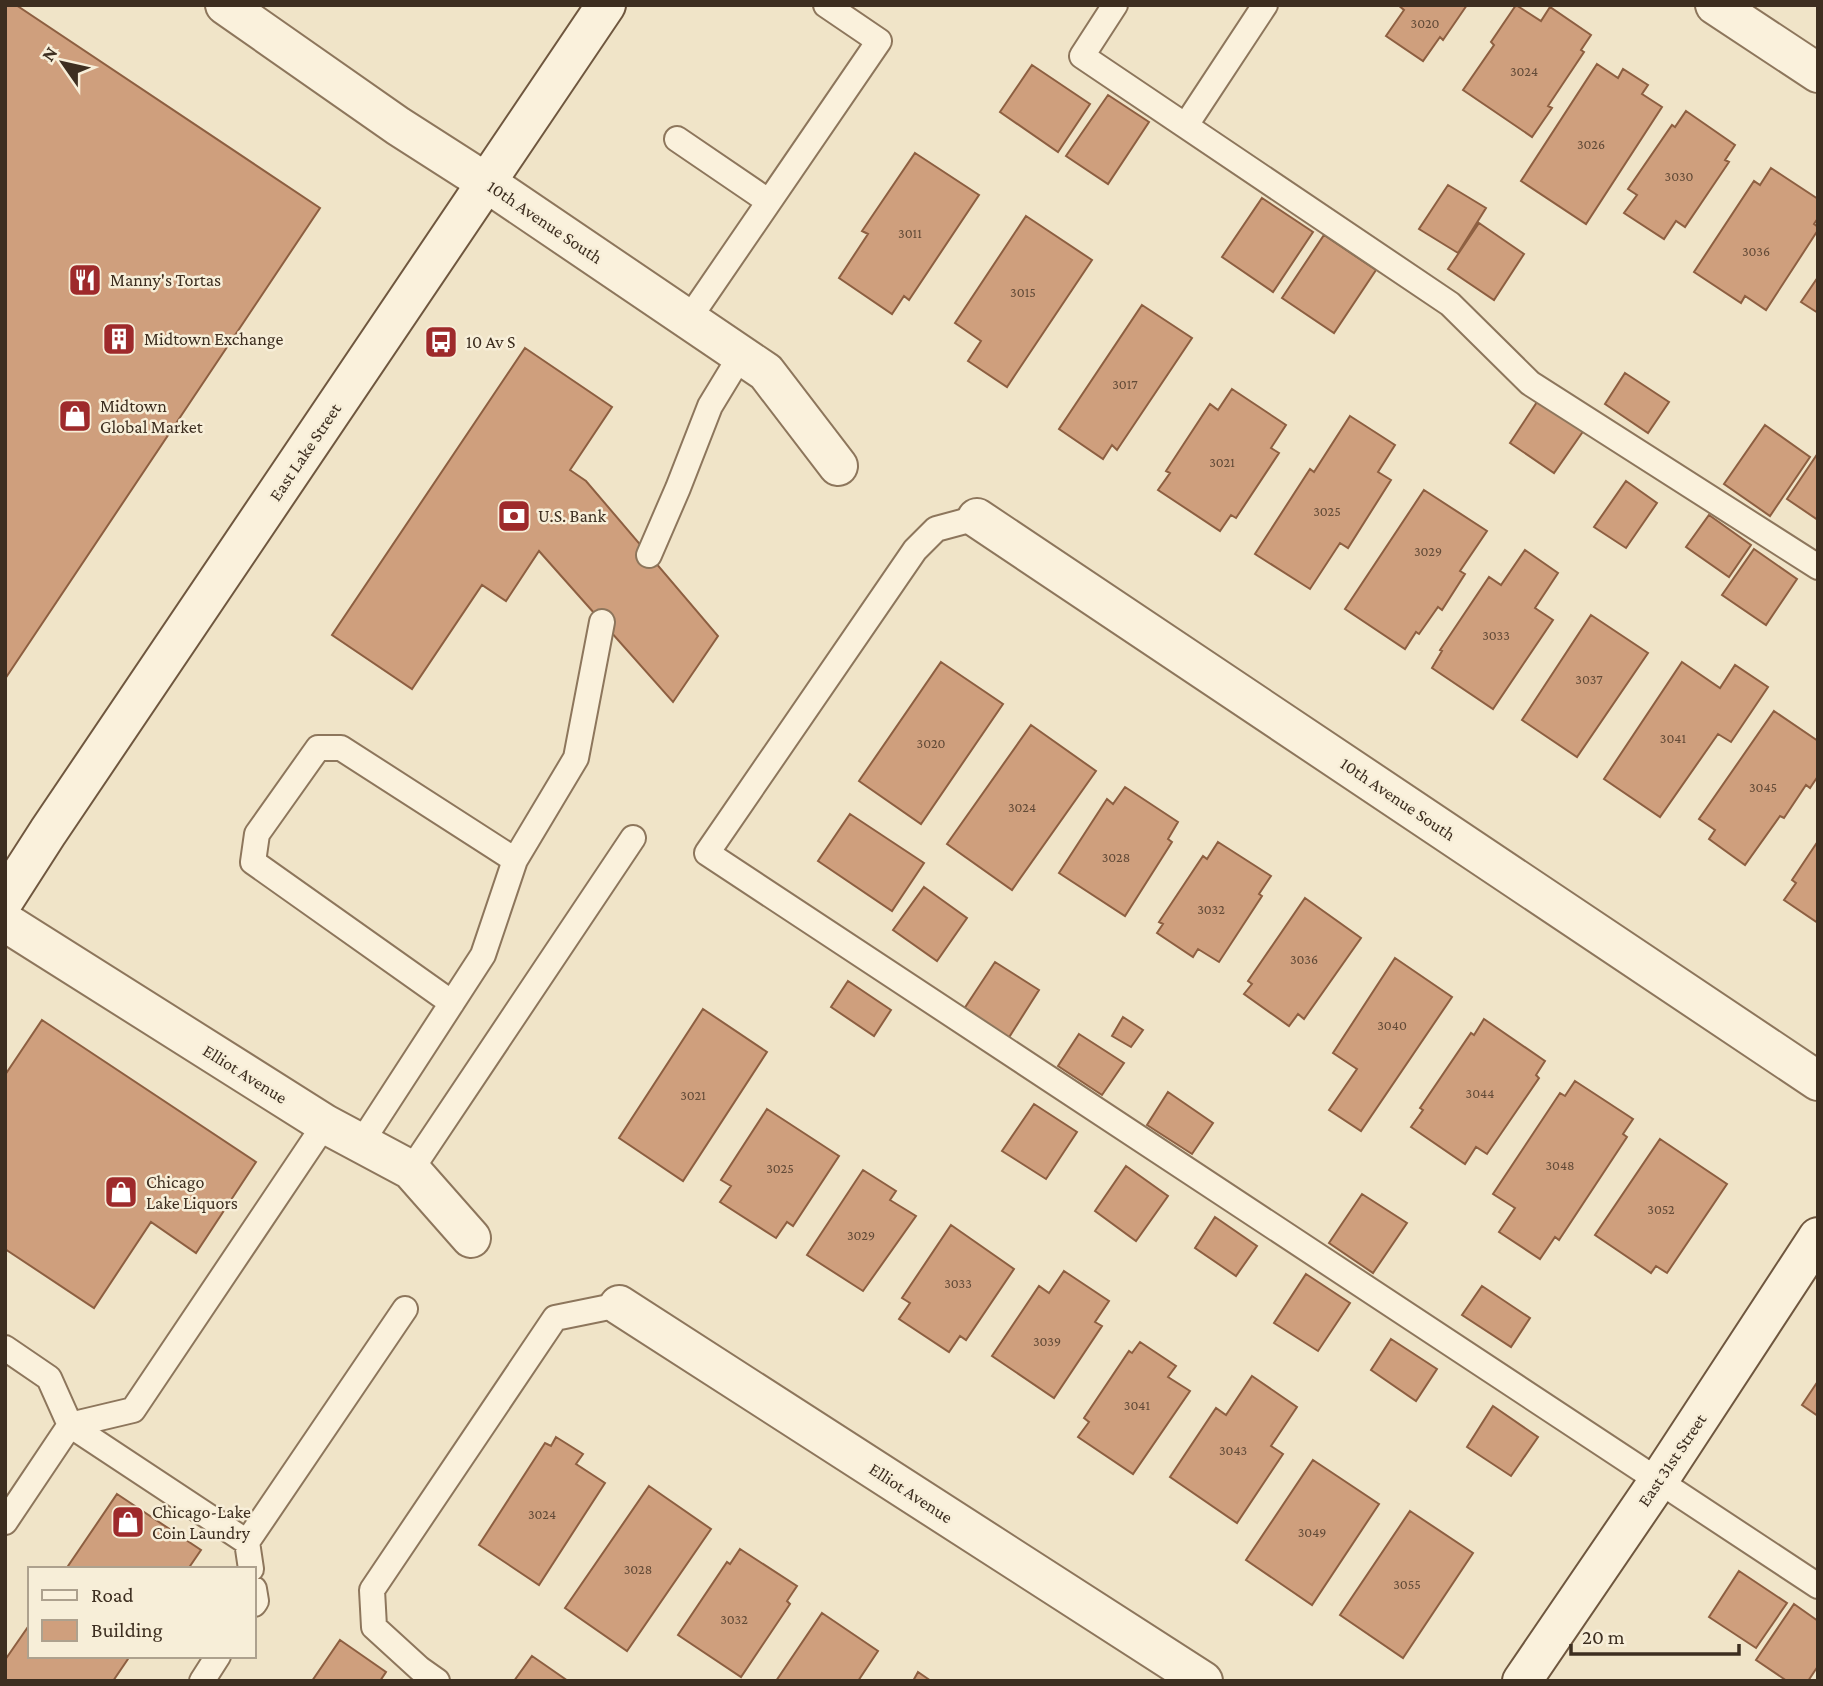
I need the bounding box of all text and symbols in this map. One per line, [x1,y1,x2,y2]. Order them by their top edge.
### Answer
house number: 3020 [1410,15,1440,31]
north arrow [28,28,98,98]
text: N [37,42,62,65]
house number: 3024 [1510,63,1538,79]
house number: 3026 [1577,136,1605,152]
house number: 3030 [1665,168,1694,184]
street label: 10th Avenue South [484,176,606,268]
house number: 3011 [898,225,922,241]
house number: 3036 [1742,243,1770,259]
restaurant icon: Manny's Tortas [66,261,104,299]
place label: Manny's Tortas [110,270,221,290]
house number: 3015 [1010,284,1036,300]
building icon: Midtown Exchange [100,320,138,358]
bus stop icon: 10 Av S [422,323,460,361]
place label: Midtown Exchange [144,329,283,349]
place label: 10 Av S [466,332,515,352]
house number: 3017 [1112,376,1138,392]
place label: Midtown Global Market [100,396,204,437]
shop icon: Midtown Global Market [56,397,94,435]
street label: East Lake Street [265,398,346,505]
house number: 3021 [1209,454,1235,470]
bank icon: U.S. Bank [495,497,533,535]
house number: 3025 [1313,503,1341,519]
place label: U.S. Bank [538,506,606,526]
house number: 3029 [1414,543,1442,559]
house number: 3033 [1482,627,1510,643]
house number: 3037 [1575,671,1603,687]
house number: 3041 [1660,730,1687,746]
house number: 3020 [916,735,946,751]
street label: 10th Avenue South [1337,753,1459,845]
house number: 3045 [1749,779,1777,795]
house number: 3024 [1008,799,1036,815]
house number: 3028 [1102,849,1130,865]
house number: 3032 [1197,901,1225,917]
house number: 3036 [1290,951,1318,967]
house number: 3040 [1377,1017,1407,1033]
street label: Elliot Avenue [199,1040,291,1108]
house number: 3044 [1466,1085,1494,1101]
house number: 3021 [680,1087,706,1103]
house number: 3048 [1545,1157,1575,1173]
house number: 3025 [766,1160,794,1176]
place label: Chicago Lake Liquors [146,1172,238,1213]
shop icon: Chicago Lake Liquors [102,1173,140,1211]
house number: 3052 [1647,1201,1675,1217]
house number: 3029 [847,1227,875,1243]
house number: 3033 [944,1275,972,1291]
house number: 3039 [1033,1333,1061,1349]
house number: 3041 [1124,1397,1151,1413]
street label: East 31st Street [1634,1409,1711,1510]
house number: 3043 [1219,1442,1247,1458]
street label: Elliot Avenue [866,1459,956,1527]
place label: Chicago-Lake Coin Laundry [152,1502,251,1543]
shop icon: Chicago-Lake Coin Laundry [109,1503,147,1541]
house number: 3024 [528,1506,556,1522]
house number: 3049 [1298,1524,1326,1540]
house number: 3028 [624,1561,652,1577]
legend [28,1567,256,1658]
house number: 3055 [1393,1576,1421,1592]
text: Road [91,1583,134,1607]
house number: 3032 [720,1611,748,1627]
scale bar [1571,1612,1739,1656]
text: Building [91,1618,163,1642]
text: 20 m [1582,1625,1625,1649]

